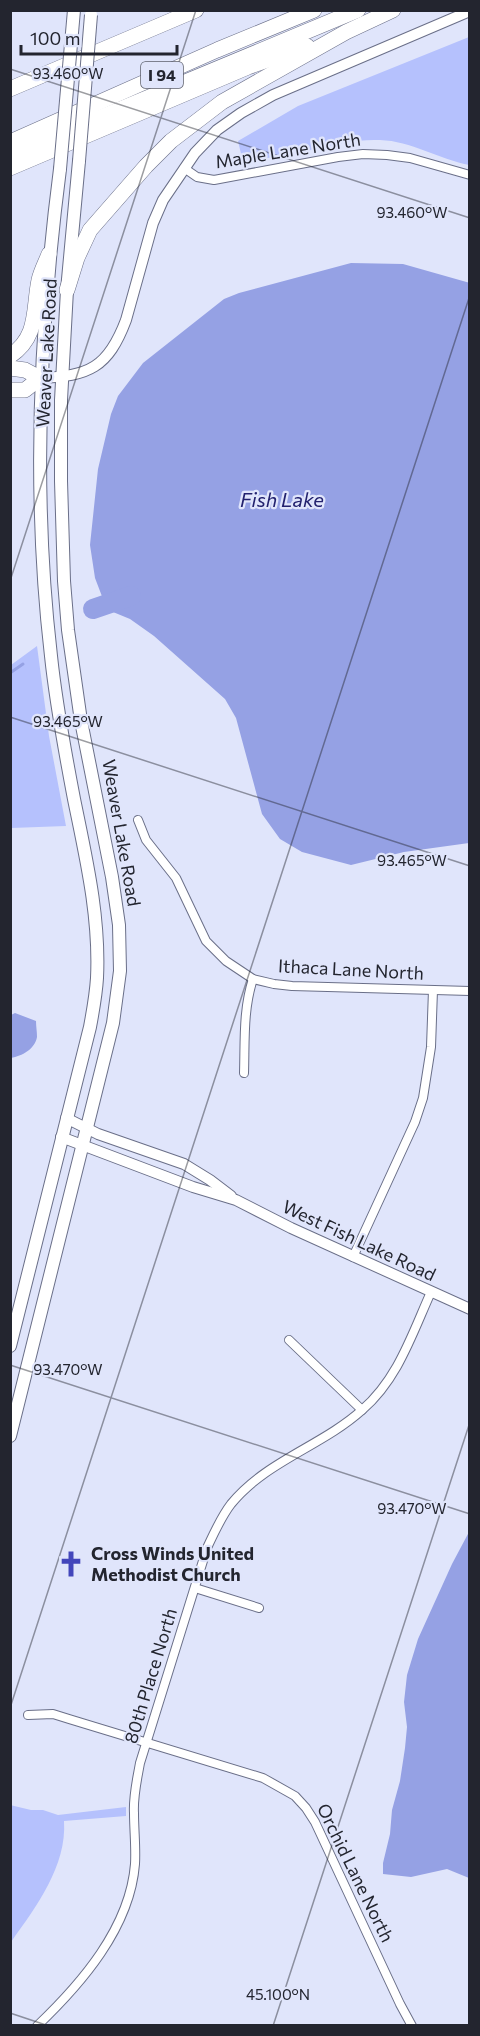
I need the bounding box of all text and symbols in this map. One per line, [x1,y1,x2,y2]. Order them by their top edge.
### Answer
scale bar [21,18,177,56]
text: 100 m [30,27,80,49]
road number: I 94 [141,62,183,88]
text: 93.460°W [33,64,103,82]
street label: Maple Lane North [214,128,362,172]
text: 93.460°W [377,203,447,221]
street label: Weaver Lake Road [31,278,61,428]
water label: Fish Lake [240,487,324,511]
text: 93.465°W [33,712,103,730]
street label: Weaver Lake Road [98,758,146,908]
text: 93.465°W [377,851,447,869]
street label: Ithaca Lane North [278,954,425,984]
street label: West Fish Lake Road [279,1195,440,1285]
text: 93.470°W [33,1360,103,1378]
text: 93.470°W [377,1499,447,1517]
place label: Cross Winds United Methodist Church [91,1542,254,1585]
church icon: Cross Winds United Methodist Church [56,1549,86,1579]
street label: 80th Place North [119,1605,181,1746]
street label: Orchid Lane North [313,1800,399,1945]
text: 45.100°N [246,1985,310,2003]

